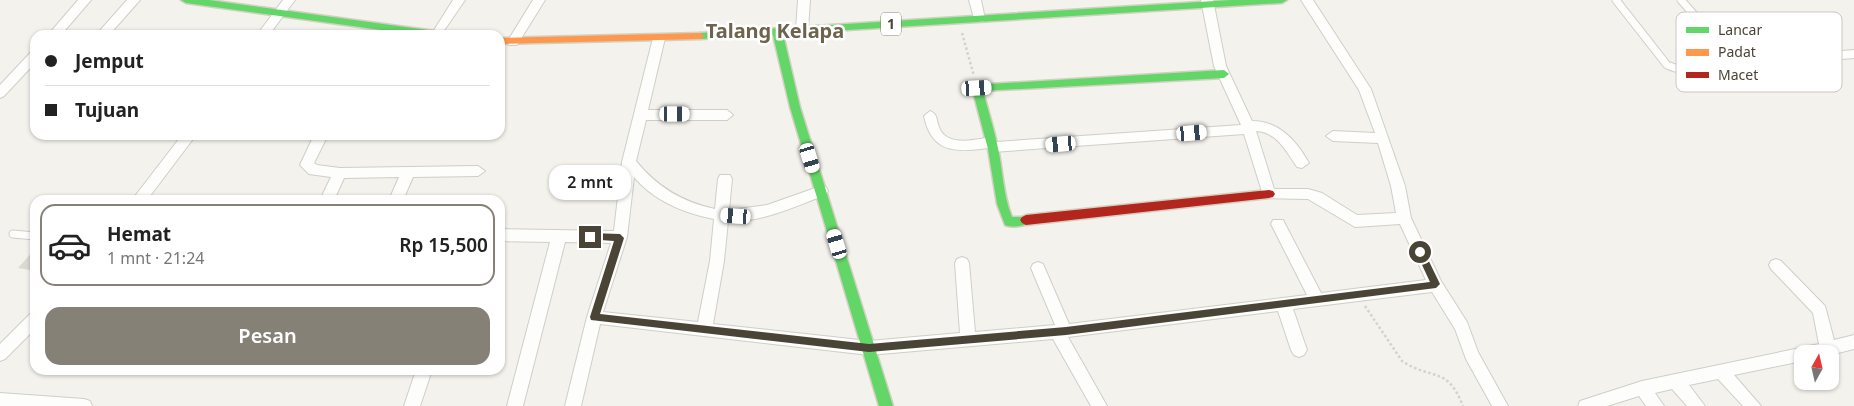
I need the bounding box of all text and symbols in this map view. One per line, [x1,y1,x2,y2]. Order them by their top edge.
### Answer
road number: 1 [881,12,901,36]
legend [1676,12,1842,92]
district label: Talang Kelapa [706,17,844,44]
text: Lancar [1718,20,1762,39]
text: Padat [1718,42,1756,61]
text: Jemput [75,48,144,74]
text: Macet [1718,65,1758,84]
car [961,80,992,96]
text: Tujuan [75,97,139,123]
car [660,107,690,122]
car [1176,124,1207,142]
car [1045,135,1076,153]
car [798,141,821,175]
callout: 2 mnt [549,164,631,200]
text: 2 mnt [567,171,613,193]
car [720,207,751,225]
text: Hemat [107,221,171,247]
icon: car [47,223,92,268]
route end [579,226,601,248]
car [825,227,848,261]
text: Rp 15,500 [399,232,488,258]
route start [1409,241,1431,263]
text: 1 mnt · 21:24 [107,247,204,269]
button: Pesan [45,307,490,365]
north arrow [1794,345,1839,390]
map controls [1794,345,1839,390]

